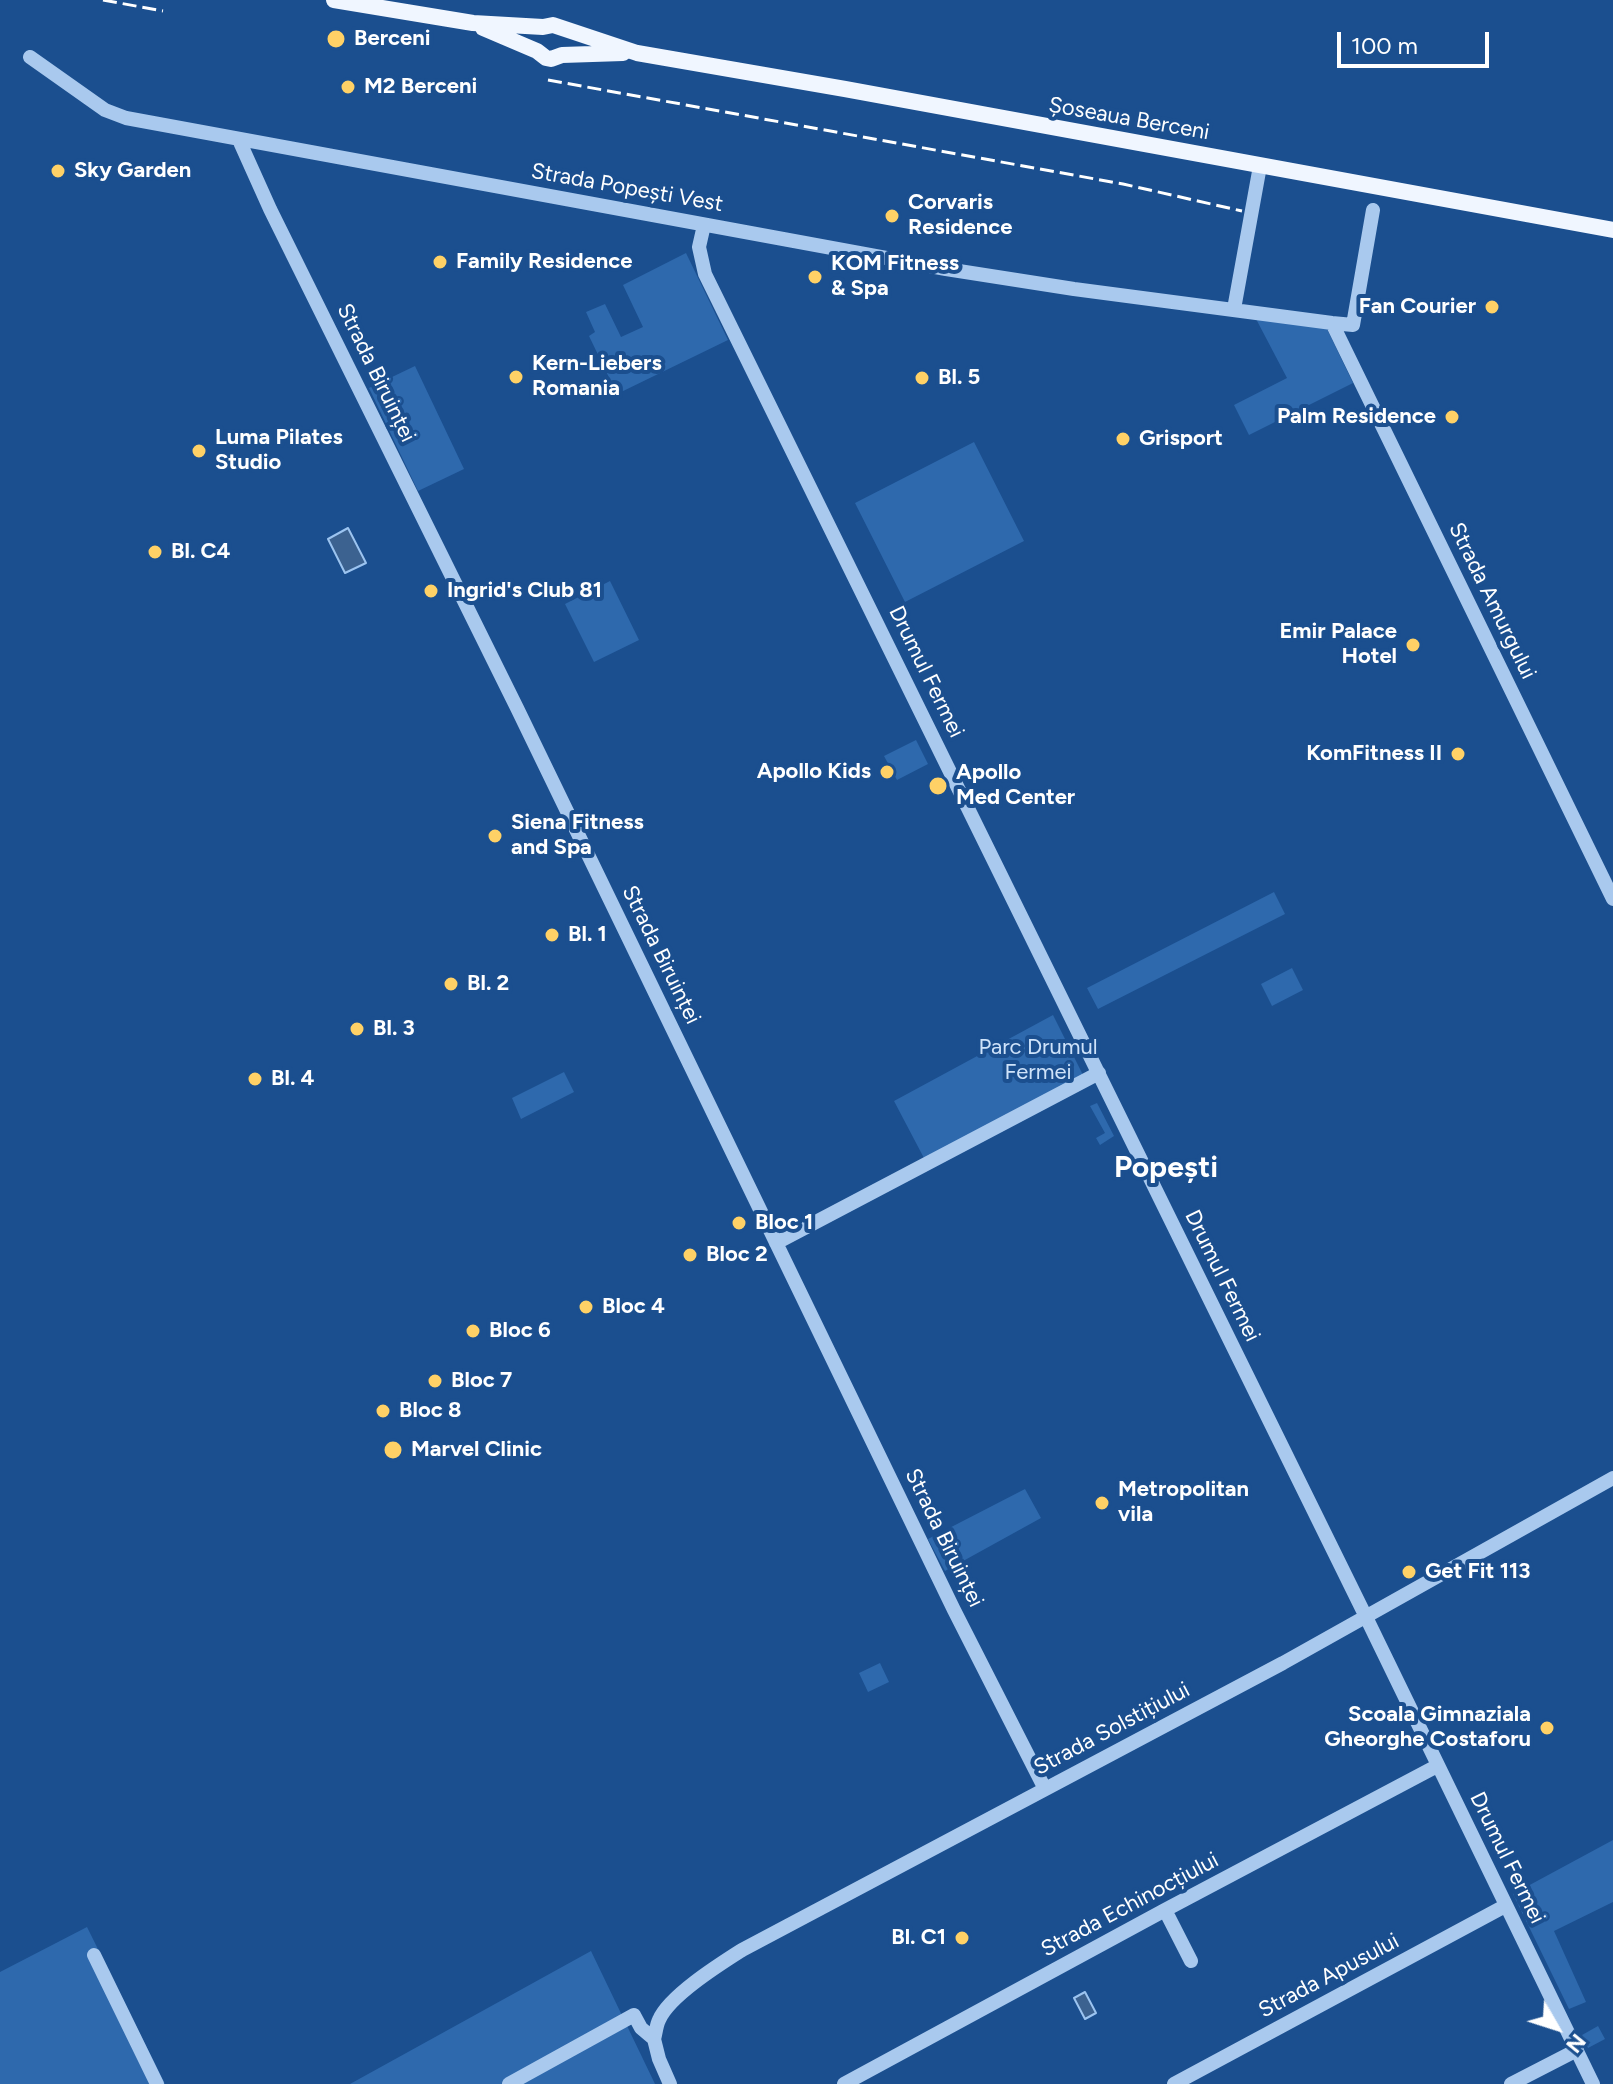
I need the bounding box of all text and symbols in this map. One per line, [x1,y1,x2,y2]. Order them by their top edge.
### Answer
scale bar [1341,16,1493,66]
place label: Berceni [354,26,430,52]
marker: Berceni [325,28,347,50]
text: 100 m [1351,31,1418,60]
place label: M2 Berceni [364,74,477,100]
marker: M2 Berceni [339,78,357,96]
street label: Șoseaua Berceni [1047,92,1211,146]
place label: Sky Garden [74,158,191,184]
street label: Strada Popești Vest [529,158,725,218]
marker: Sky Garden [49,162,67,180]
place label: Corvaris Residence [908,190,1012,242]
marker: Corvaris Residence [883,207,901,225]
place label: Family Residence [456,249,632,275]
place label: KOM Fitness & Spa [831,251,959,302]
marker: Family Residence [431,253,449,271]
marker: KOM Fitness & Spa [806,268,824,286]
place label: Fan Courier [1359,294,1476,320]
marker: Fan Courier [1483,298,1501,316]
street label: Strada Biruinței [331,299,421,447]
place label: Kern-Liebers Romania [532,351,662,402]
place label: Bl. 5 [938,365,980,391]
marker: Kern-Liebers Romania [507,368,525,386]
marker: Bl. 5 [913,369,931,387]
place label: Palm Residence [1277,404,1436,430]
marker: Palm Residence [1443,408,1461,426]
place label: Luma Pilates Studio [215,425,343,476]
place label: Grisport [1139,426,1223,452]
marker: Grisport [1114,430,1132,448]
marker: Luma Pilates Studio [190,442,208,460]
street label: Strada Amurgului [1443,518,1541,684]
place label: Bl. C4 [171,539,230,565]
marker: Bl. C4 [146,543,164,561]
place label: Ingrid's Club 81 [447,578,602,604]
marker: Ingrid's Club 81 [422,582,440,600]
street label: Drumul Fermei [883,602,969,742]
place label: Emir Palace Hotel [1279,619,1397,670]
marker: Emir Palace Hotel [1404,636,1422,654]
place label: KomFitness II [1306,741,1442,767]
marker: KomFitness II [1449,745,1467,763]
place label: Apollo Kids [757,759,871,785]
place label: Apollo Med Center [956,760,1075,812]
marker: Apollo Kids [878,763,896,781]
marker: Apollo Med Center [927,775,949,797]
place label: Siena Fitness and Spa [511,810,644,862]
marker: Siena Fitness and Spa [486,827,504,845]
street label: Strada Biruinței [616,881,706,1029]
place label: Bl. 1 [568,922,607,948]
marker: Bl. 1 [543,926,561,944]
place label: Bl. 2 [467,971,509,997]
marker: Bl. 2 [442,975,460,993]
place label: Bl. 3 [373,1016,415,1042]
marker: Bl. 3 [348,1020,366,1038]
park label: Parc Drumul Fermei [978,1035,1098,1086]
place label: Bl. 4 [271,1066,314,1092]
marker: Bl. 4 [246,1070,264,1088]
district label: Popești [1114,1150,1218,1186]
street label: Drumul Fermei [1179,1206,1265,1346]
place label: Bloc 1 [755,1210,813,1236]
marker: Bloc 1 [730,1214,748,1232]
place label: Bloc 2 [706,1242,768,1268]
marker: Bloc 2 [681,1246,699,1264]
place label: Bloc 4 [602,1294,665,1320]
marker: Bloc 4 [577,1298,595,1316]
place label: Bloc 6 [489,1318,551,1344]
marker: Bloc 6 [464,1322,482,1340]
place label: Bloc 7 [451,1368,512,1394]
marker: Bloc 7 [426,1372,444,1390]
place label: Bloc 8 [399,1398,461,1424]
marker: Bloc 8 [374,1402,392,1420]
place label: Marvel Clinic [411,1437,542,1463]
marker: Marvel Clinic [382,1439,404,1461]
street label: Strada Biruinței [899,1464,989,1612]
place label: Metropolitan vila [1118,1477,1249,1528]
marker: Metropolitan vila [1093,1494,1111,1512]
place label: Get Fit 113 [1425,1559,1530,1585]
marker: Get Fit 113 [1400,1563,1418,1581]
street label: Strada Solstițiului [1030,1677,1194,1781]
place label: Scoala Gimnaziala Gheorghe Costaforu [1324,1702,1531,1754]
marker: Scoala Gimnaziala Gheorghe Costaforu [1538,1719,1556,1737]
street label: Drumul Fermei [1464,1788,1550,1928]
street label: Strada Echinocțiului [1037,1847,1223,1963]
place label: Bl. C1 [891,1925,946,1951]
street label: Strada Apusului [1254,1928,1404,2024]
marker: Bl. C1 [953,1929,971,1947]
north arrow [1517,1988,1597,2068]
text: N [1560,2028,1592,2059]

